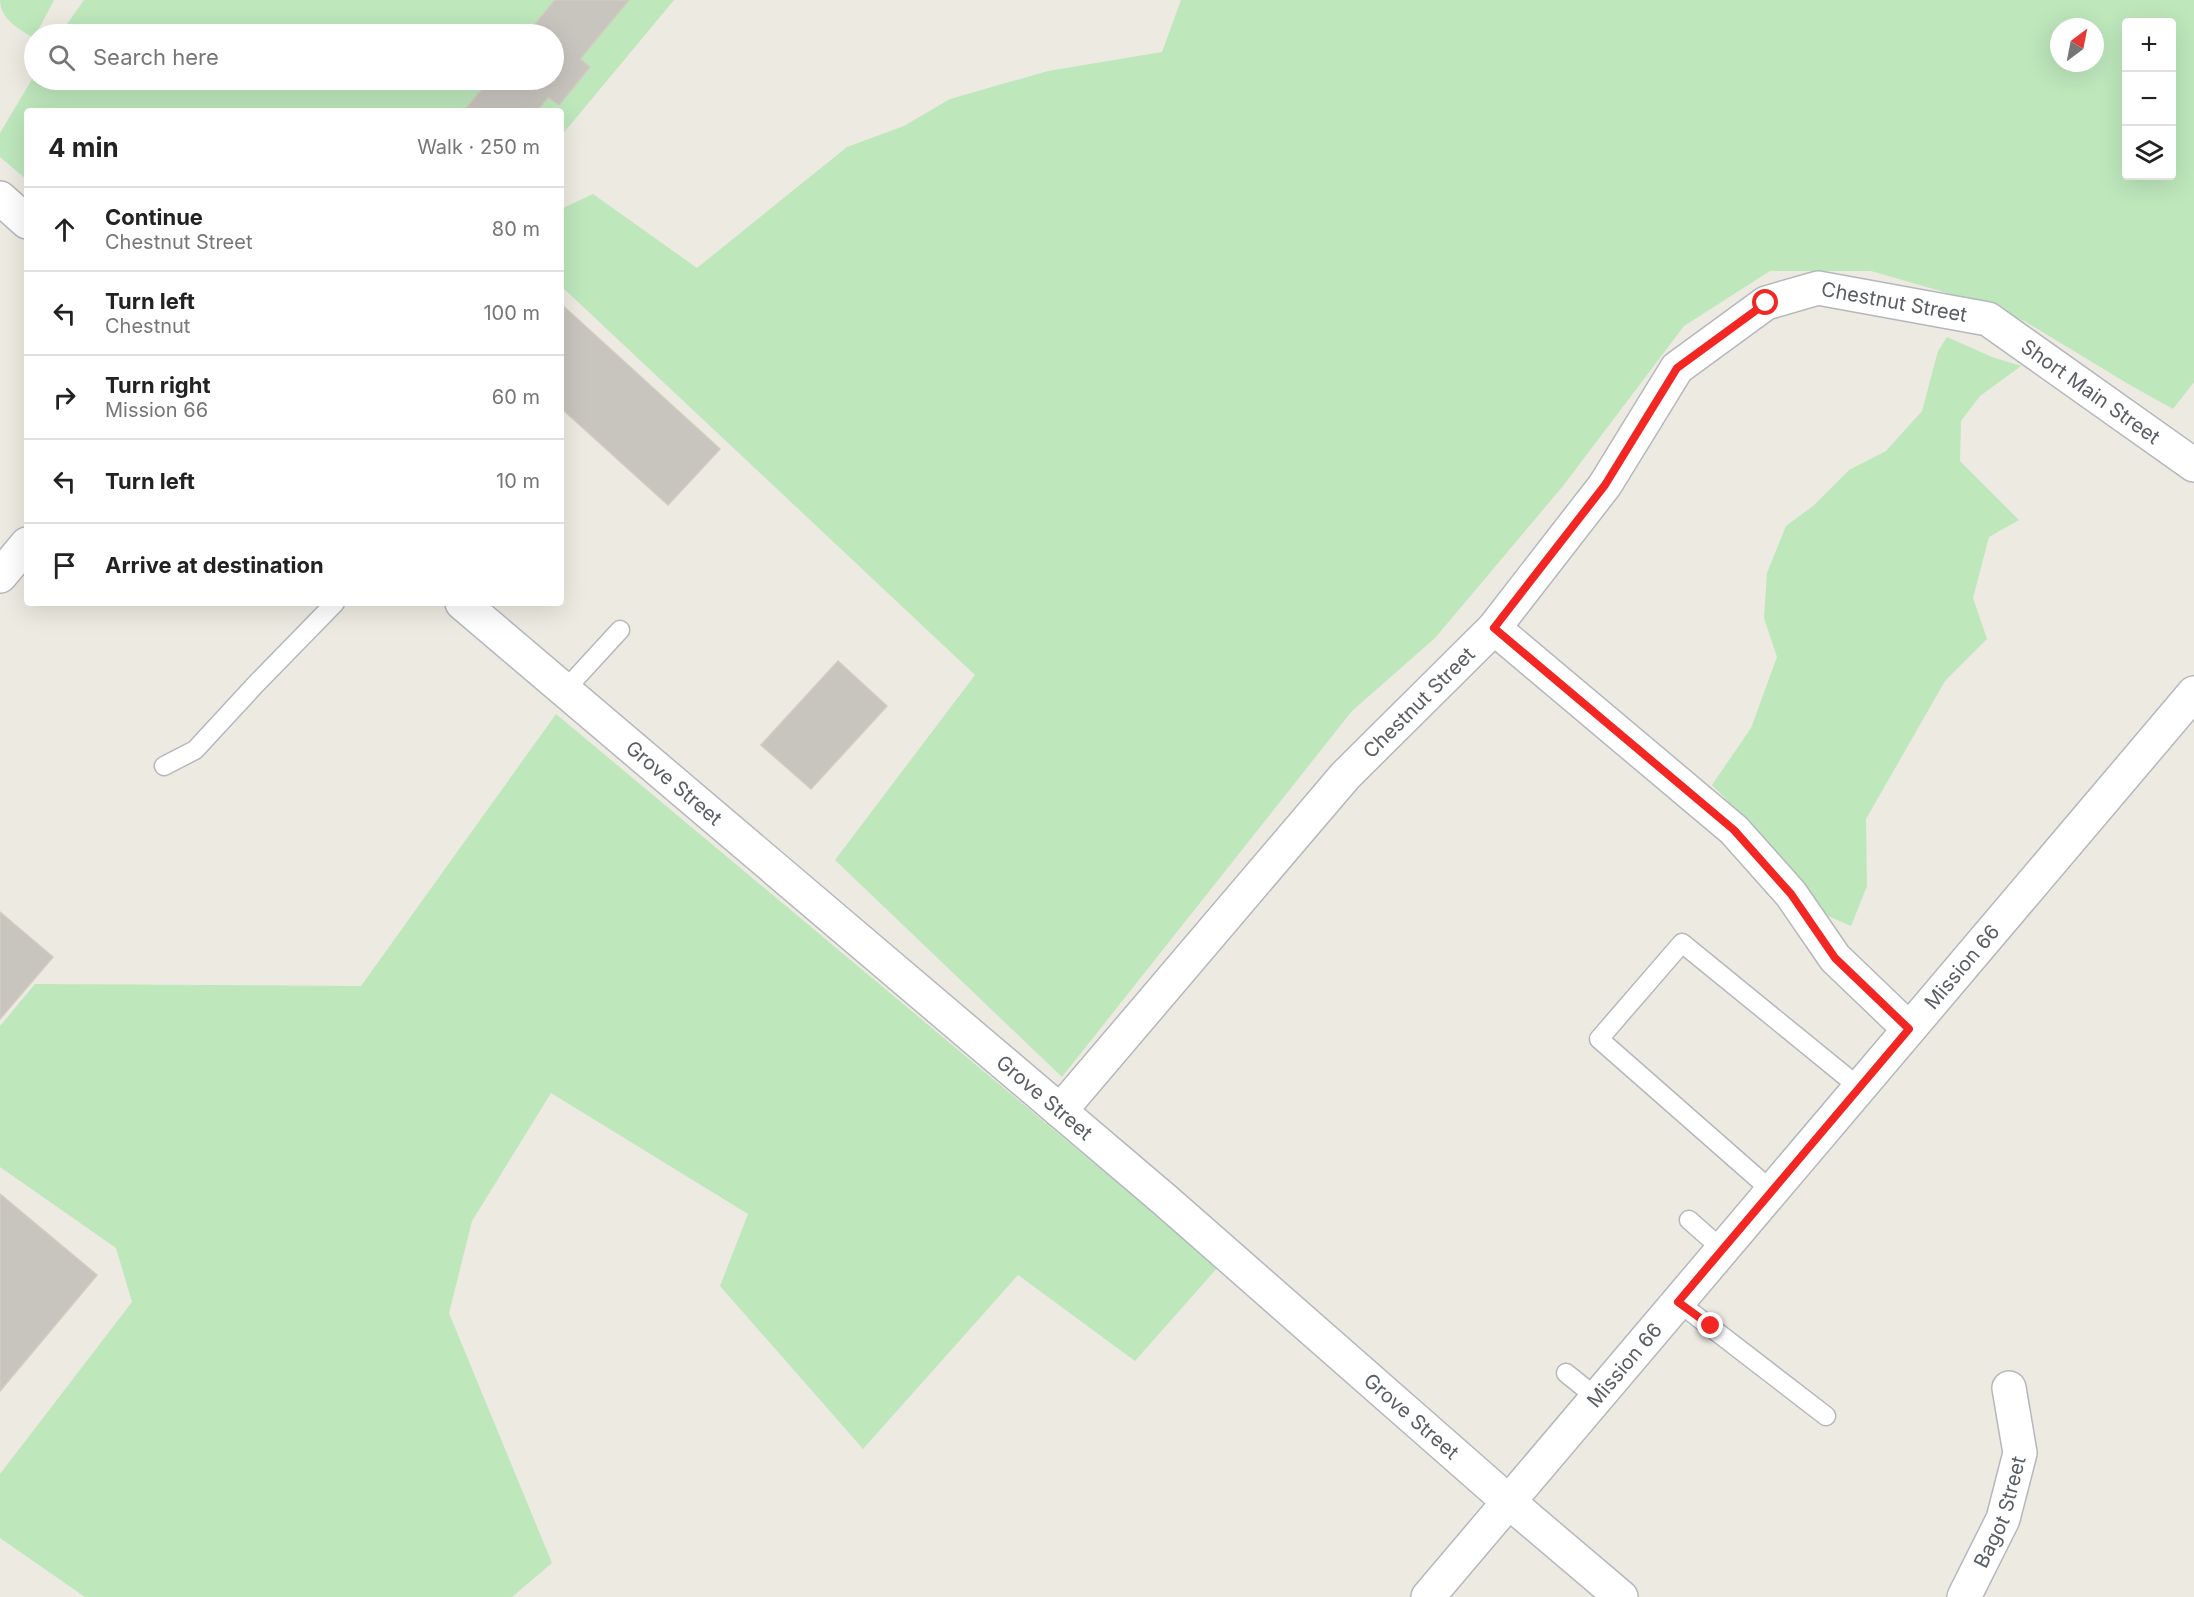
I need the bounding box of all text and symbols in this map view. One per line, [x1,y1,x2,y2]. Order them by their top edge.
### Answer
north arrow [2050,18,2104,72]
map controls [2122,18,2176,180]
button: + [2122,18,2176,72]
search box [24,24,564,90]
icon: search [45,41,78,74]
text: Search here [93,44,219,70]
button: − [2122,72,2176,126]
button: layers [2122,126,2176,180]
text: 4 min [48,132,119,163]
text: Walk · 250 m [417,135,540,159]
text: Continue [105,204,203,230]
icon: ahead [48,213,81,246]
text: 80 m [492,217,540,241]
text: Chestnut Street [105,230,252,254]
street label: Chestnut Street [1819,277,1969,327]
text: Turn left [105,288,195,314]
route start [1752,289,1778,315]
icon: left [48,297,81,330]
text: 100 m [483,301,540,325]
text: Chestnut [105,314,190,338]
street label: Short Main Street [2016,334,2165,449]
text: Turn right [105,372,211,398]
icon: right [48,381,81,414]
text: 60 m [492,385,540,409]
text: Mission 66 [105,398,208,422]
icon: left [48,465,81,498]
text: Turn left [105,468,195,494]
text: 10 m [496,469,540,493]
icon: arrive [48,549,81,582]
text: Arrive at destination [105,552,324,578]
street label: Chestnut Street [1358,642,1480,763]
street label: Grove Street [621,735,727,831]
street label: Mission 66 [1919,920,2004,1014]
street label: Grove Street [991,1050,1098,1145]
route end [1697,1312,1723,1338]
street label: Mission 66 [1582,1318,1667,1412]
street label: Grove Street [1359,1368,1464,1465]
street label: Bagot Street [1969,1453,2031,1572]

